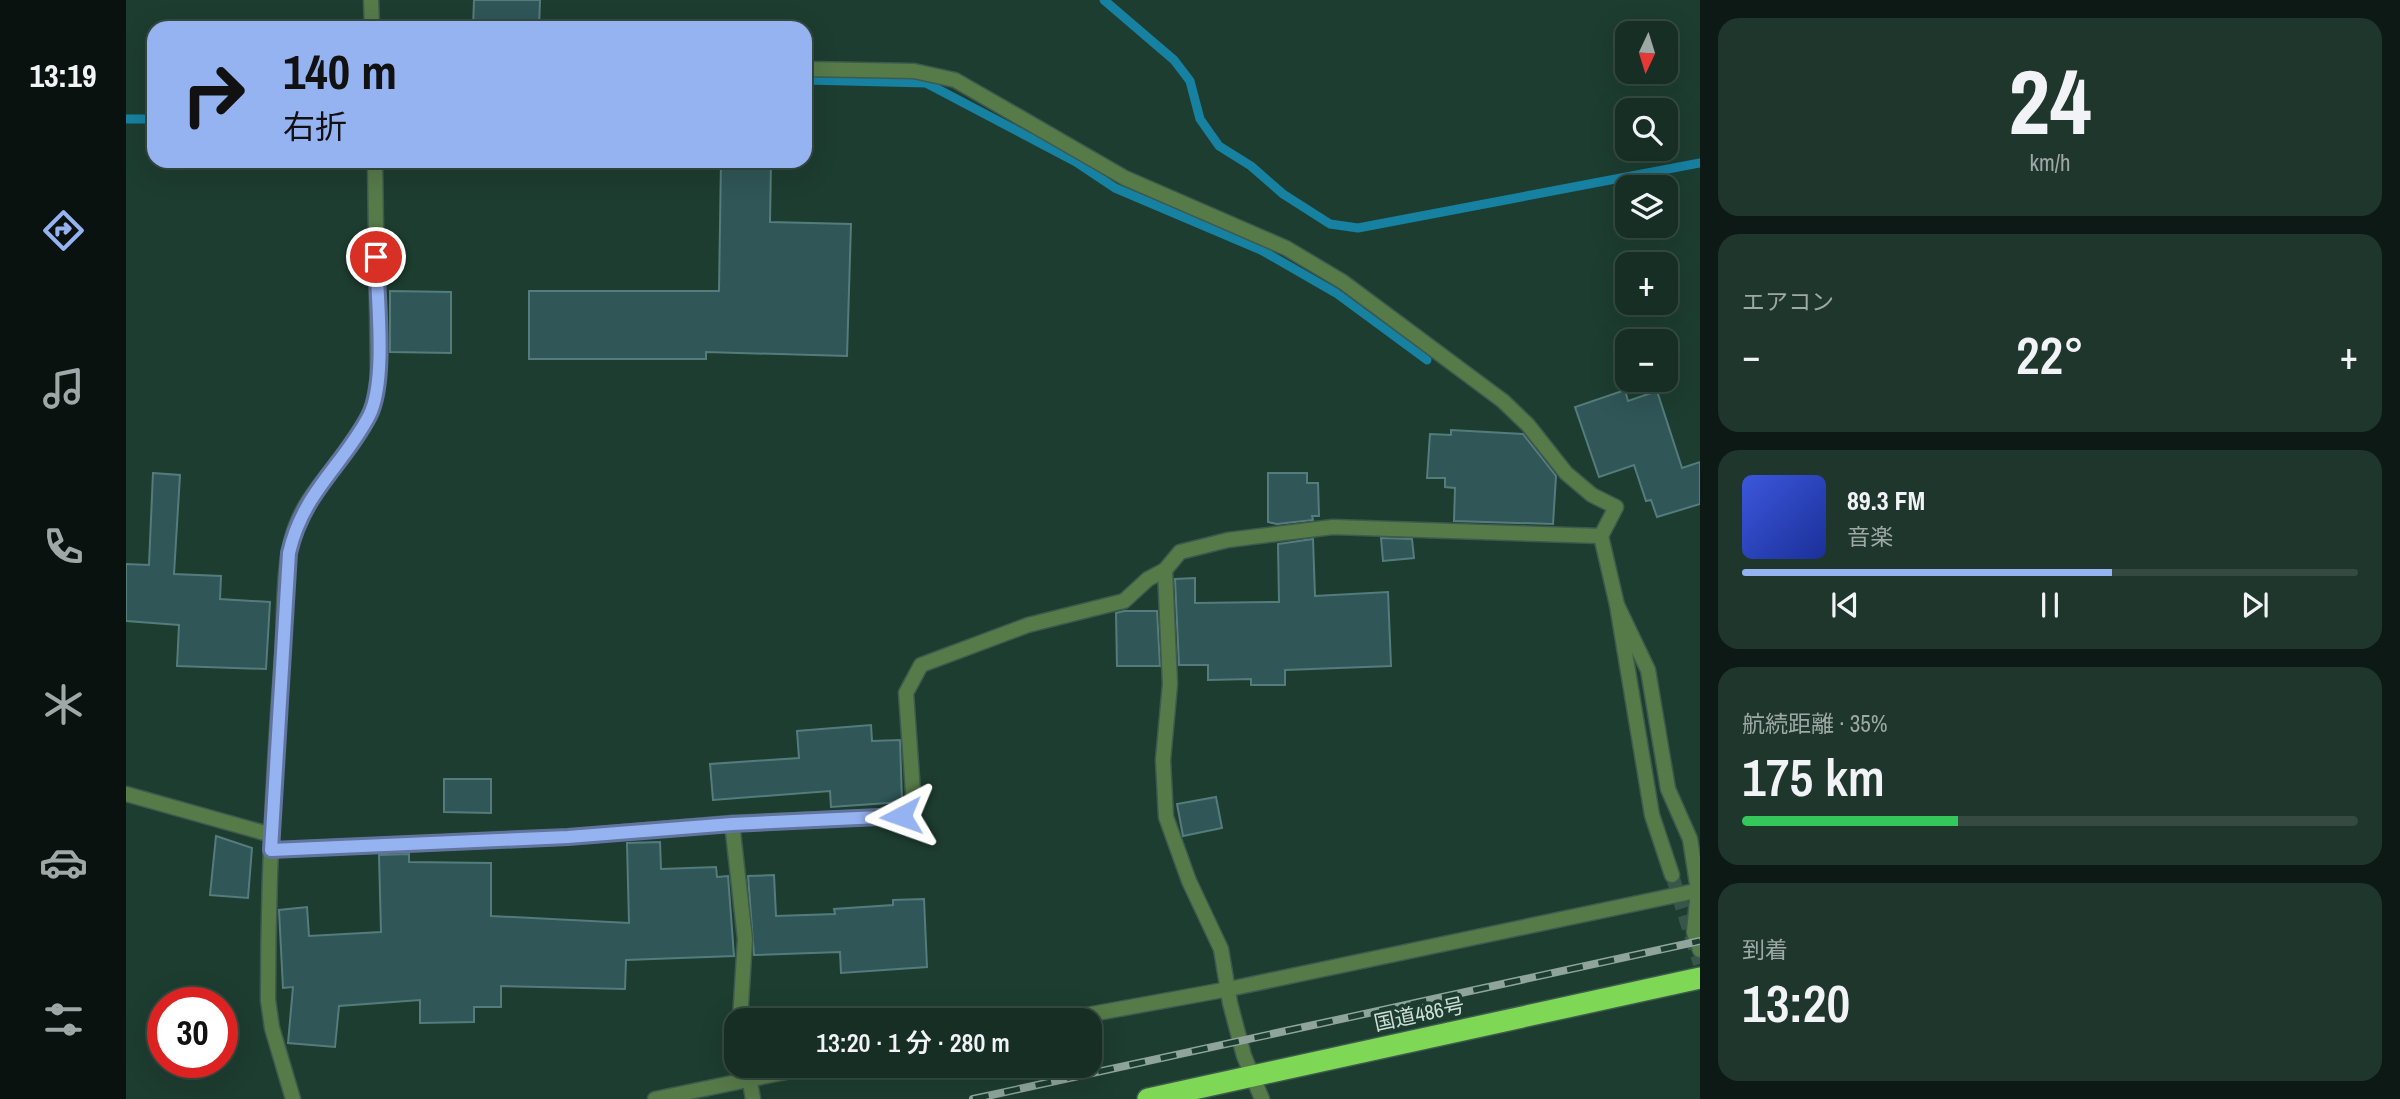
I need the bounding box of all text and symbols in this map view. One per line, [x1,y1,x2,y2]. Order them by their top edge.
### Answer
north arrow [1615,21,1678,84]
map controls [1615,21,1678,392]
text: 140 m [283,38,397,104]
text: 24 [2009,40,2092,162]
icon: right [168,49,259,140]
text: 13:19 [29,54,97,97]
button: search [1615,98,1678,161]
text: 右折 [283,105,347,148]
text: km/h [2030,147,2070,178]
button: layers [1615,175,1678,238]
icon: directions [39,206,88,255]
pin [346,227,406,287]
icon: arrive [357,238,395,276]
button: + [1615,252,1678,315]
text: エアコン [1742,286,1834,317]
text: 22° [2016,320,2084,390]
button: − [1615,329,1678,392]
text: − [1742,330,1760,381]
text: + [2340,330,2358,381]
icon: music [39,364,88,413]
text: 89.3 FM [1847,483,1925,518]
text: 音楽 [1847,521,1893,552]
icon: phone [39,522,88,571]
icon: previous [1826,586,1864,624]
icon: pause [2031,586,2069,624]
icon: next [2236,586,2274,624]
icon: climate [39,680,88,729]
text: 航続距離 · 35% [1742,708,1887,739]
text: 175 km [1742,742,1885,812]
position arrow [864,779,938,853]
icon: car [39,838,88,887]
text: 到着 [1742,934,1788,965]
text: 13:20 [1742,968,1850,1038]
speed limit sign: 30 [147,987,238,1078]
street label: 国道486号 [1371,990,1467,1038]
icon: filters [39,995,88,1044]
text: 13:20 · 1 分 · 280 m [816,1025,1010,1060]

